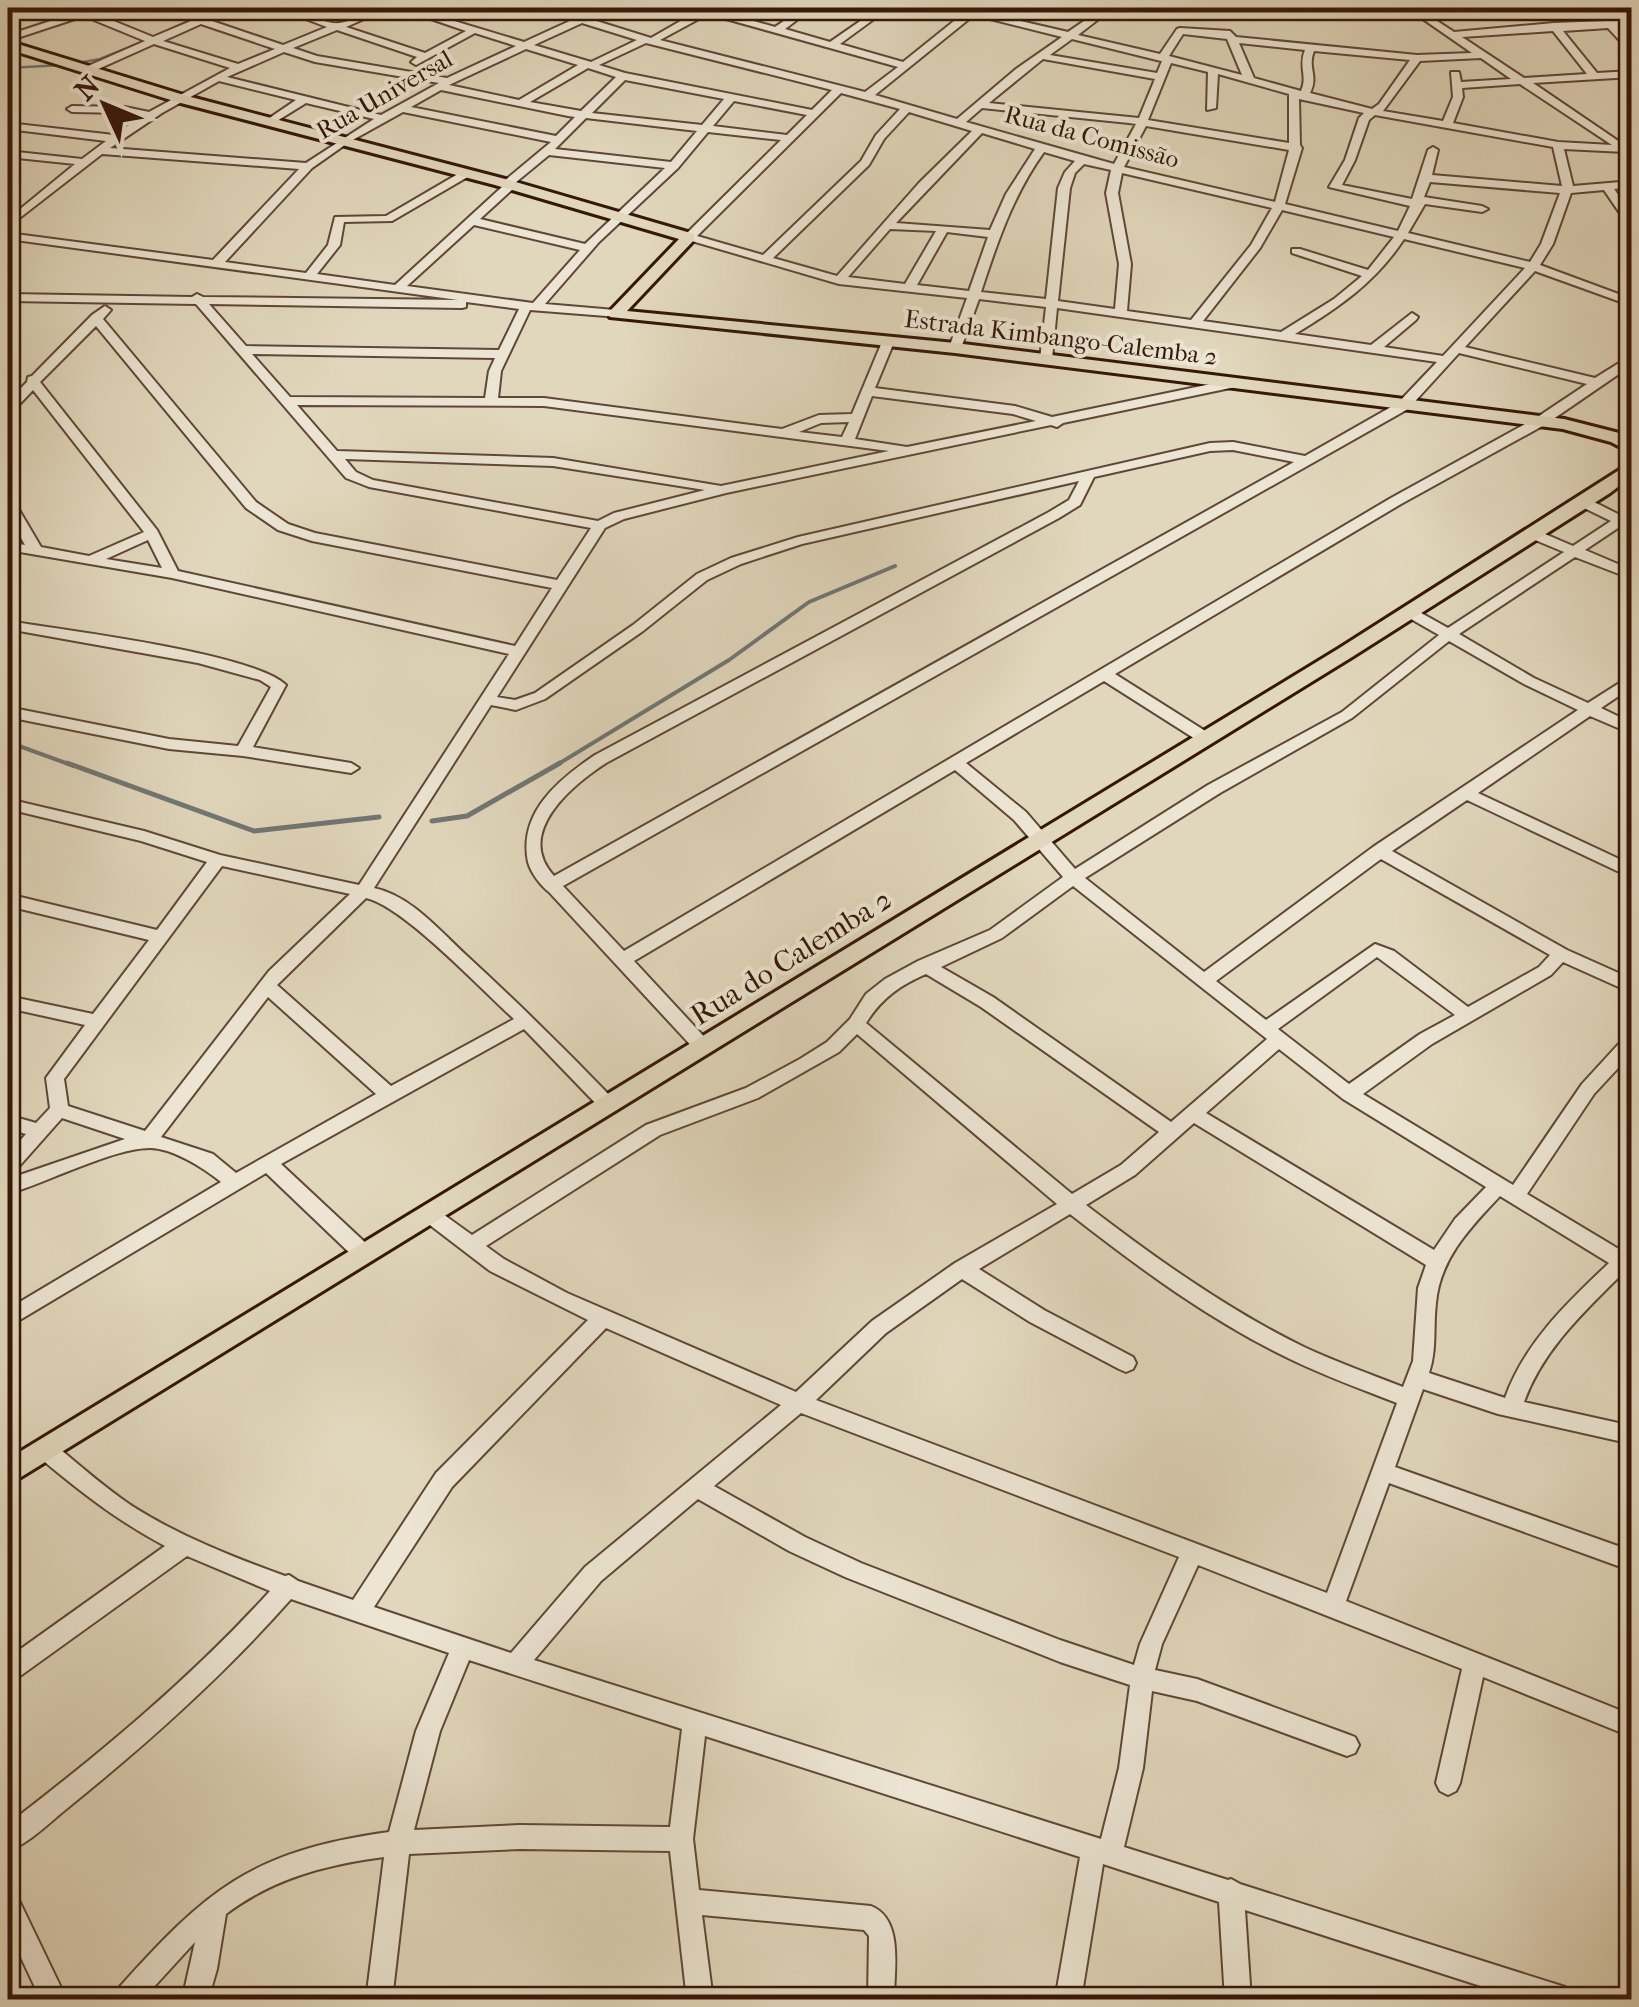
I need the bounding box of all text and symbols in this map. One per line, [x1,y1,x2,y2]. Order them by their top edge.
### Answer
street label: Rua Universal [311,44,458,145]
north arrow [55,55,155,155]
text: N [68,68,107,107]
street label: Rua da Comissão [1001,99,1182,174]
street label: Estrada Kimbango-Calemba 2 [903,304,1219,371]
street label: Rua do Calemba 2 [685,882,898,1033]

